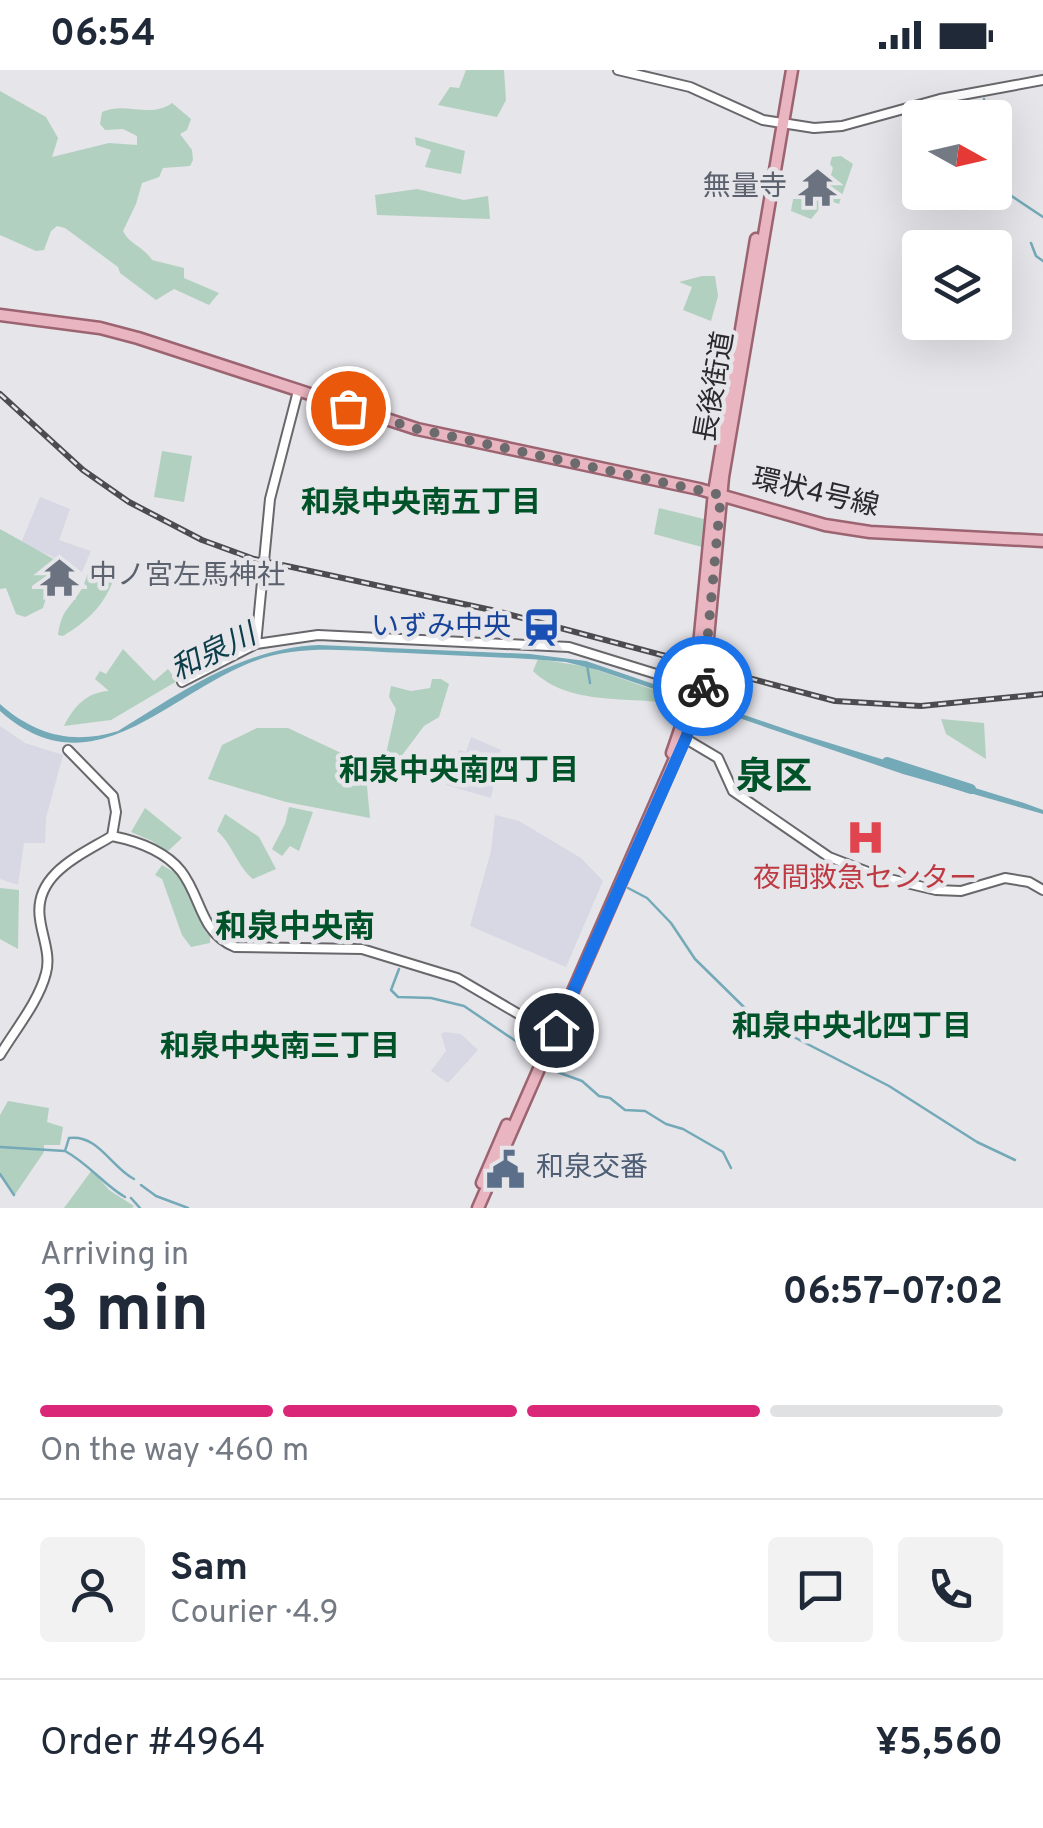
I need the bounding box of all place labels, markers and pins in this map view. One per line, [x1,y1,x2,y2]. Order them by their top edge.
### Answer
temple icon: 無量寺 [796,167,838,209]
place label: 無量寺 [703,170,787,206]
pin [306,366,391,451]
temple icon: 中ノ宮左馬神社 [38,556,80,598]
place label: 中ノ宮左馬神社 [89,559,285,595]
station icon: いずみ中央 [520,607,562,649]
place label: いずみ中央 [371,610,511,646]
hospital icon: 夜間救急センター [844,816,886,858]
place label: 夜間救急センター [753,862,977,898]
pin [514,988,599,1073]
public building icon: 和泉交番 [485,1148,527,1190]
place label: 和泉交番 [536,1151,648,1187]

